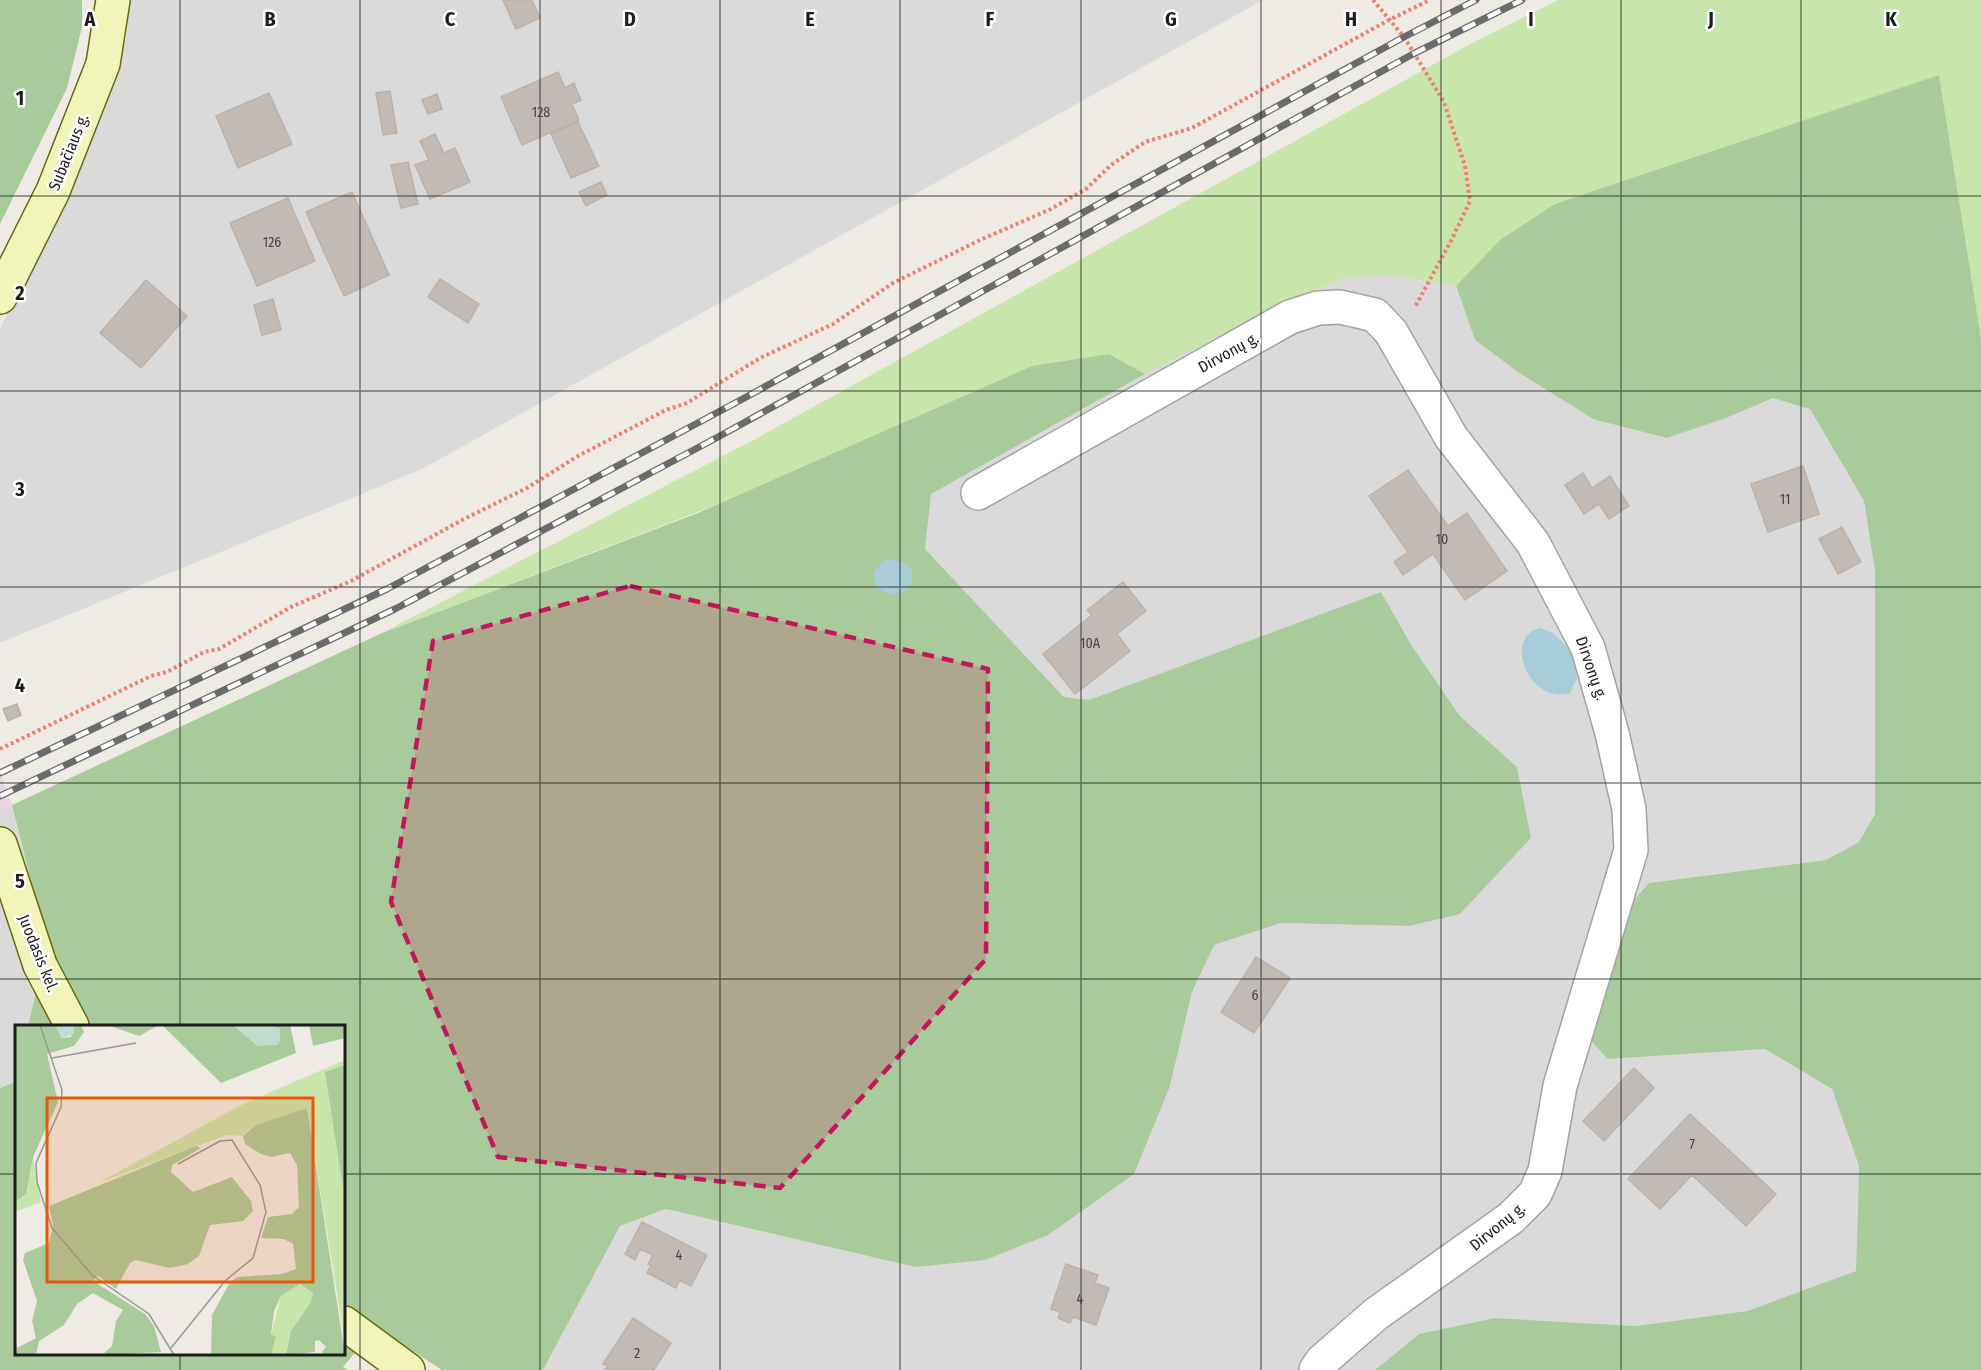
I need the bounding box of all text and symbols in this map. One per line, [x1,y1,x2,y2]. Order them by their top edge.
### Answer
text: A [84,7,97,31]
text: B [264,7,276,31]
text: C [445,7,456,31]
text: D [624,7,636,31]
text: E [805,7,815,31]
text: F [986,7,995,31]
text: G [1165,7,1177,31]
text: H [1345,7,1357,31]
text: I [1528,7,1534,31]
text: J [1707,7,1714,31]
text: K [1885,7,1897,31]
text: 1 [16,86,24,110]
house number: 128 [532,104,550,121]
street label: Subačiaus g. [44,111,92,193]
house number: 126 [263,234,281,251]
text: 2 [14,281,25,305]
street label: Dirvonų g. [1195,328,1262,377]
text: 3 [14,477,25,501]
house number: 11 [1780,491,1790,508]
house number: 10 [1436,531,1448,548]
street label: Dirvonų g. [1572,634,1611,702]
house number: 10A [1080,635,1101,652]
text: 4 [15,673,25,697]
text: 5 [15,869,25,893]
street label: Juodasis kel. [14,912,63,995]
house number: 6 [1252,987,1259,1004]
inset map [15,1025,345,1355]
house number: 7 [1689,1136,1695,1153]
street label: Dirvonų g. [1466,1198,1529,1254]
house number: 4 [676,1247,683,1264]
house number: 4 [1077,1291,1084,1308]
house number: 2 [634,1345,640,1362]

